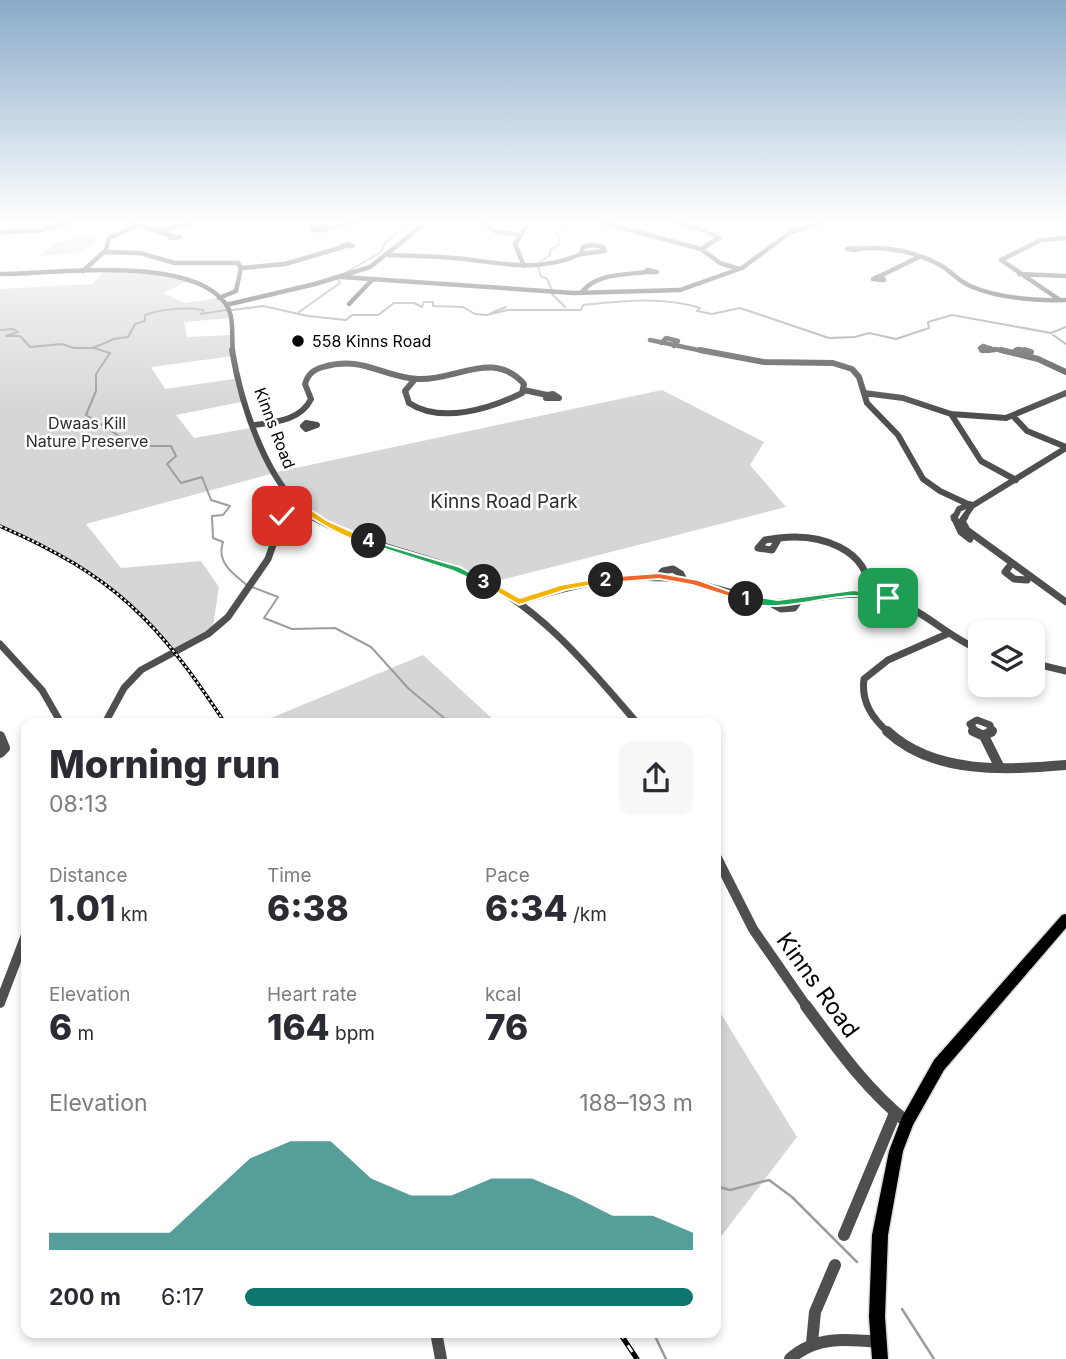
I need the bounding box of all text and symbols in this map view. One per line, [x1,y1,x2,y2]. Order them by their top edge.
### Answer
place label: 558 Kinns Road [312,331,431,351]
marker: 558 Kinns Road [290,333,306,349]
street label: Kinns Road [250,385,300,471]
park label: Dwaas Kill Nature Preserve [26,413,148,451]
pin [252,486,312,546]
park label: Kinns Road Park [430,490,578,513]
icon: check [263,497,301,535]
pin: 4 [352,524,386,558]
text: 4 [362,529,375,552]
pin: 2 [588,562,624,598]
pin: 3 [466,564,502,600]
text: 2 [600,568,611,591]
pin [858,568,918,628]
text: 3 [477,570,490,593]
icon: arrive [869,579,907,617]
pin: 1 [728,582,764,616]
text: 1 [741,587,750,610]
map controls [968,620,1045,697]
button: layers [968,620,1045,697]
text: Morning run [49,741,280,787]
button: share [619,741,693,815]
text: 08:13 [49,790,108,818]
text: Distance [49,864,127,887]
text: Time [267,864,312,887]
text: Pace [485,864,530,887]
text: 1.01 [49,887,115,929]
text: 6:38 [267,887,349,929]
text: 6:34 [485,887,568,929]
text: km [115,903,148,926]
text: /km [568,903,607,926]
street label: Kinns Road [771,927,865,1043]
text: Elevation [49,983,130,1006]
text: Heart rate [267,983,357,1006]
text: kcal [485,983,521,1006]
text: 6 [49,1006,72,1048]
text: 164 [267,1006,330,1048]
text: 76 [485,1006,528,1048]
text: m [72,1022,94,1045]
text: bpm [330,1022,375,1045]
text: Elevation [49,1089,148,1117]
text: 188–193 m [579,1089,693,1117]
text: 200 m [49,1283,121,1311]
text: 6:17 [161,1283,204,1311]

